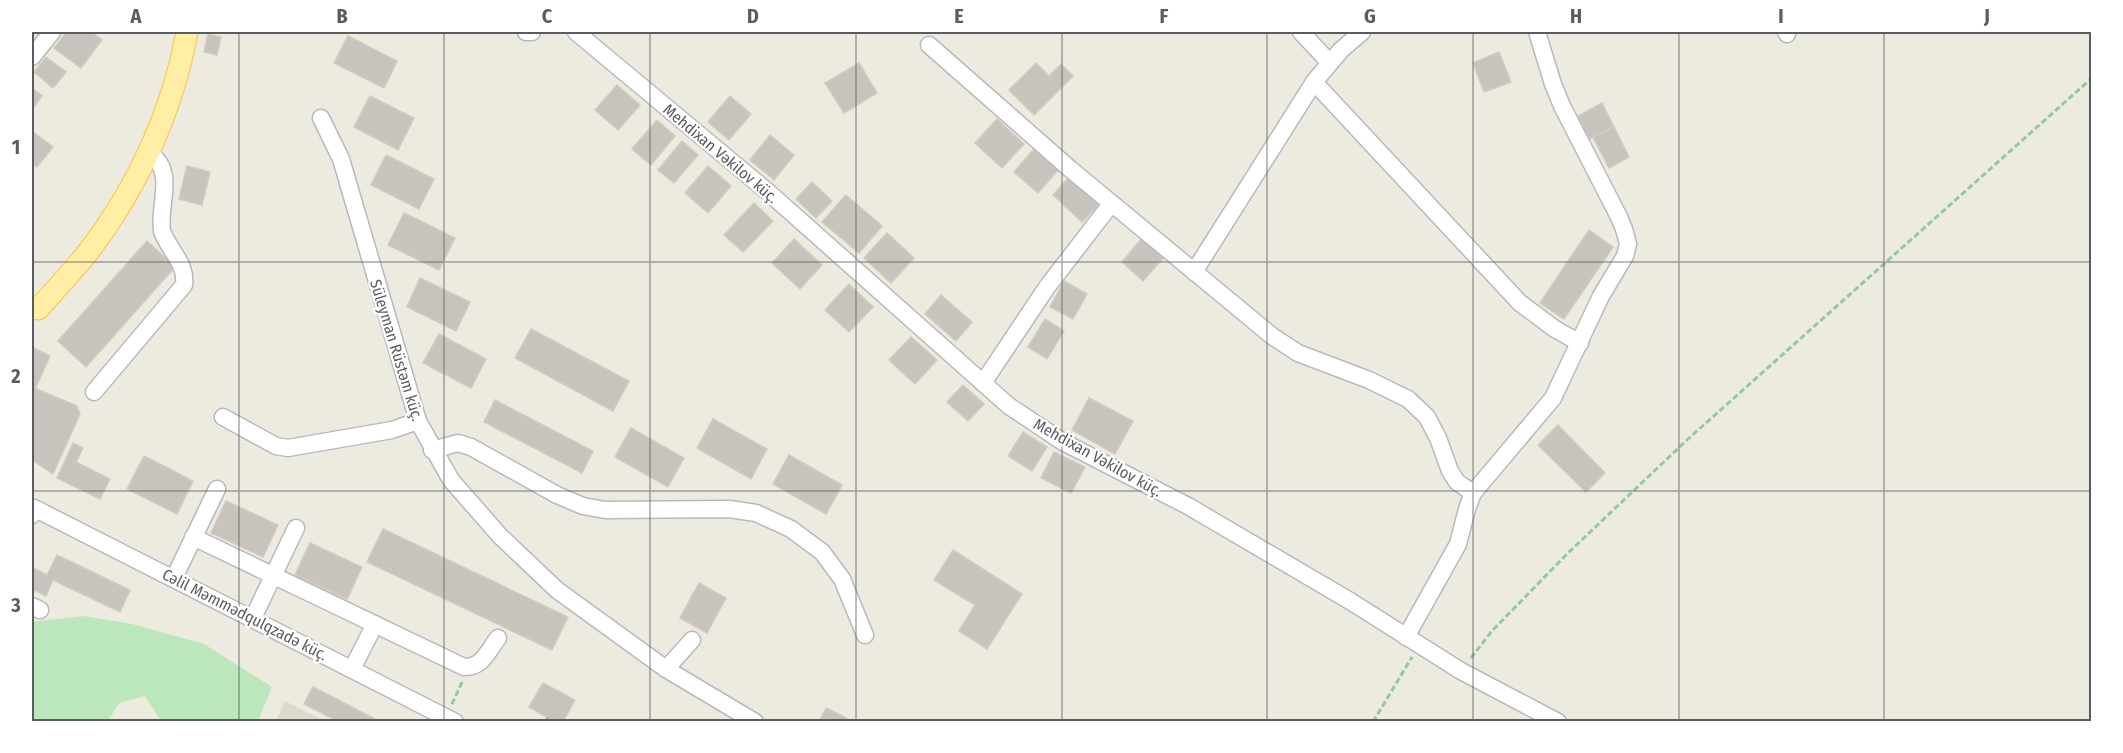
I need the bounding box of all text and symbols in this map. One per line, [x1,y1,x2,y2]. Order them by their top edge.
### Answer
text: A [130,4,143,28]
text: B [336,4,348,28]
text: C [542,4,553,28]
text: D [747,4,759,28]
text: E [954,4,964,28]
text: F [1160,4,1169,28]
text: G [1364,4,1376,28]
text: H [1570,4,1582,28]
text: I [1778,4,1784,28]
text: J [1983,4,1990,28]
street label: Mehdixan Vəkilov küç. [659,100,782,207]
text: 1 [12,135,20,159]
street label: Süleyman Rüstəm küç. [366,277,427,423]
text: 2 [10,364,21,388]
street label: Mehdixan Vəkilov küç. [1030,414,1165,501]
street label: Cəlil Məmmədqulqzadə küç. [159,565,330,664]
text: 3 [10,593,21,617]

